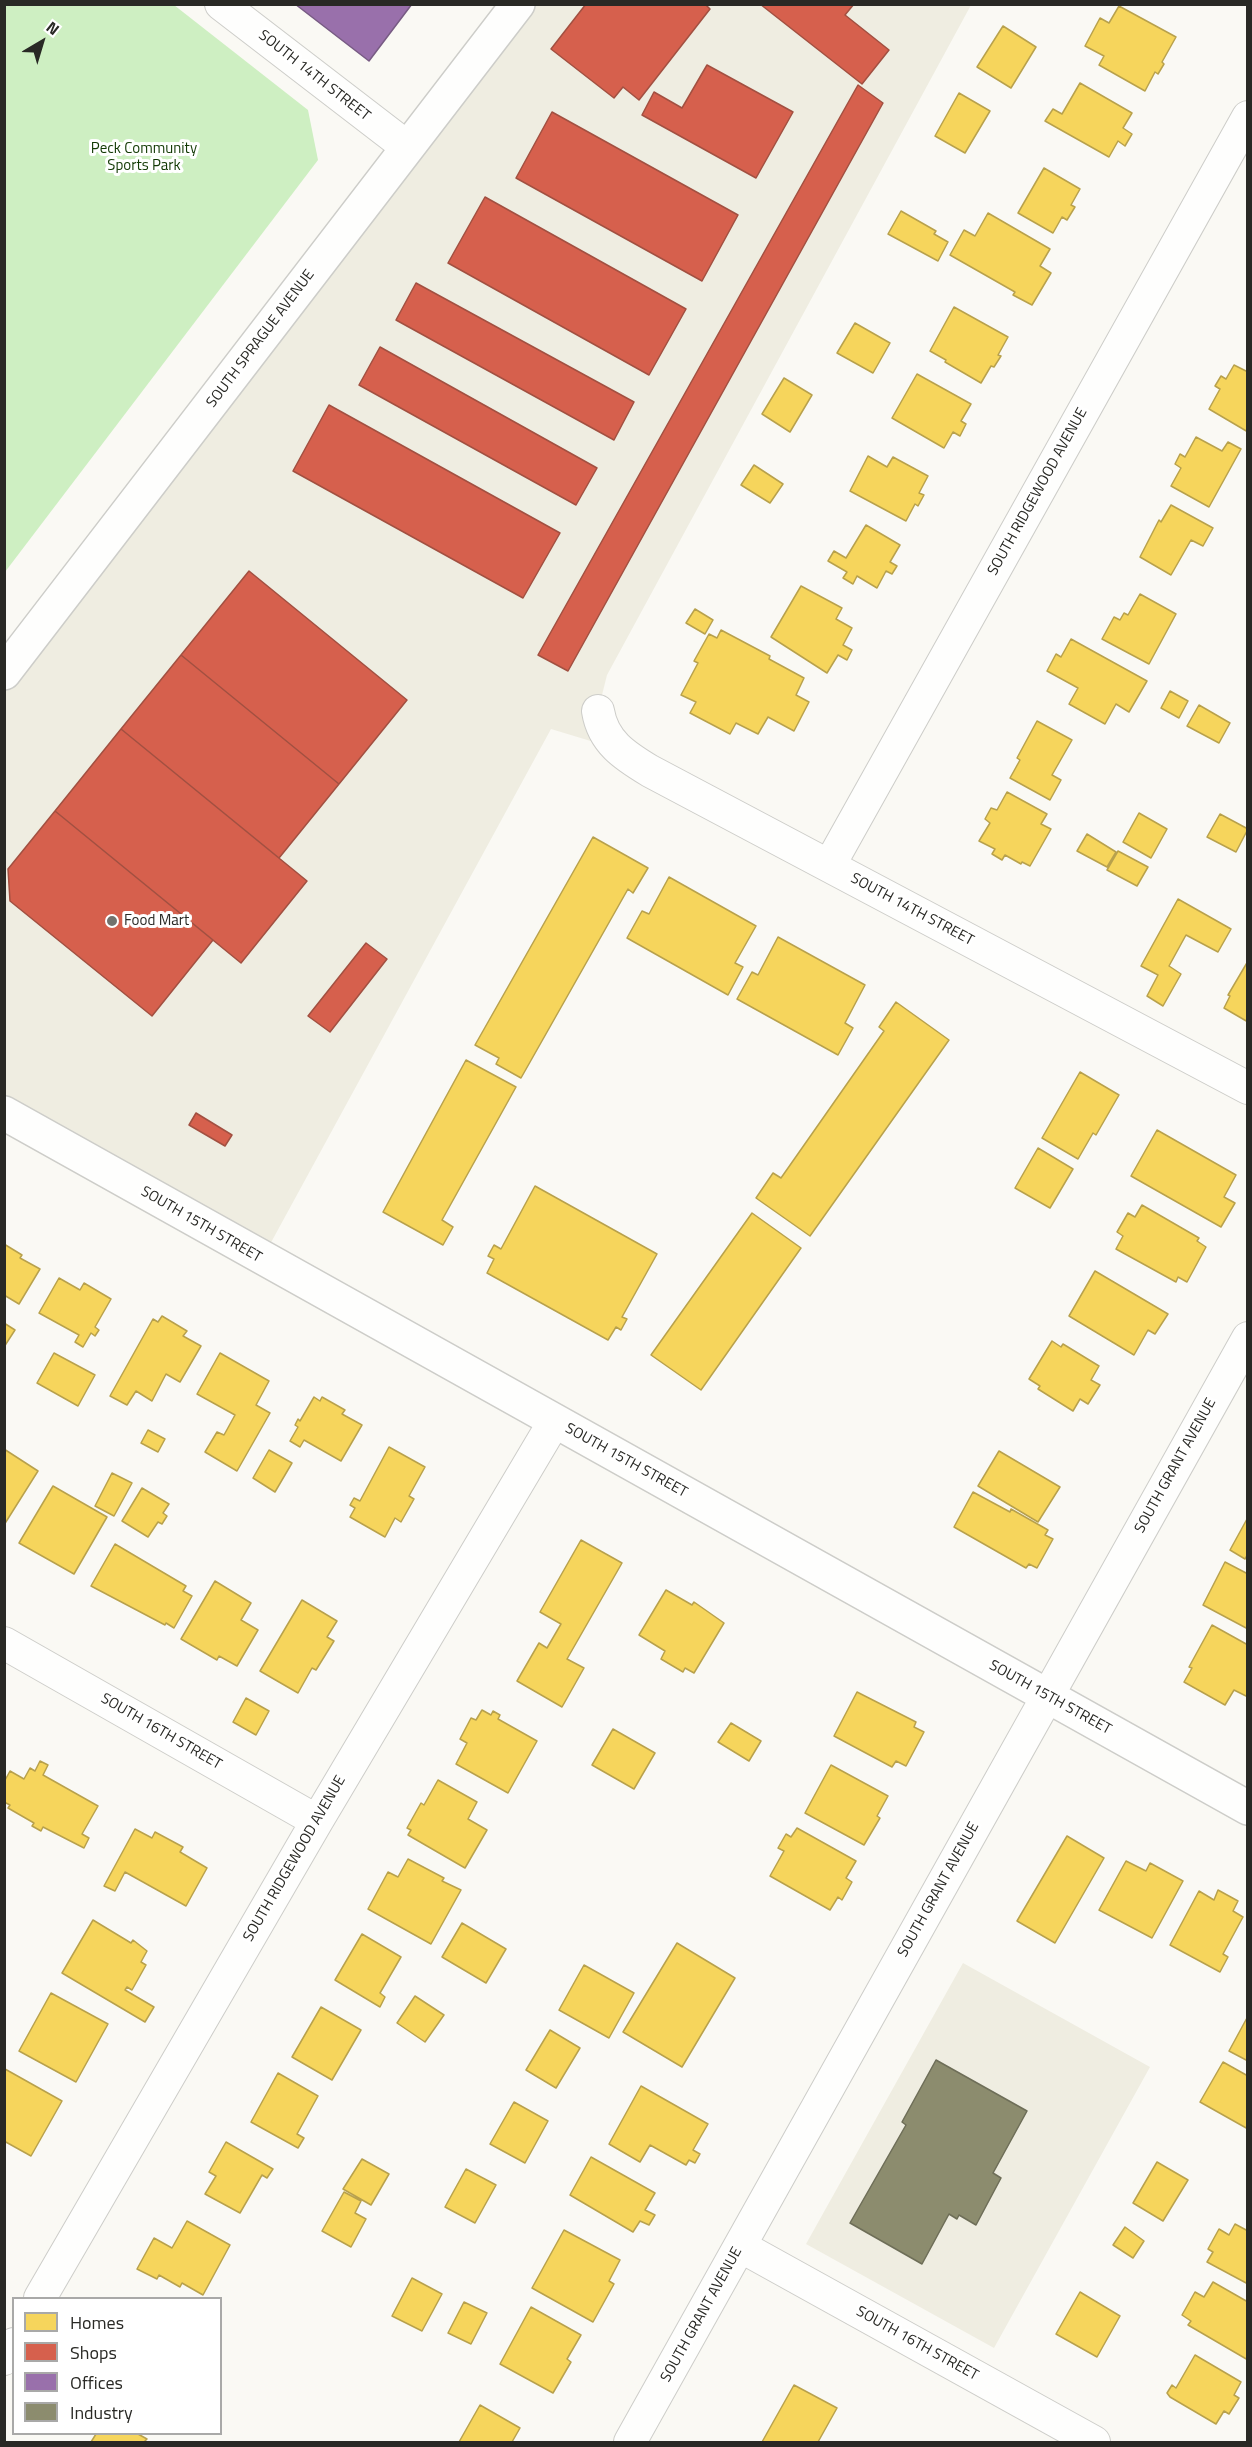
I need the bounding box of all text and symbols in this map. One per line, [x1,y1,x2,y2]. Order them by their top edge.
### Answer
north arrow [12,12,72,72]
text: N [41,15,65,41]
street label: SOUTH 14TH STREET [255,27,373,125]
park label: Peck Community Sports Park [91,140,197,175]
street label: SOUTH SPRAGUE AVENUE [203,266,319,412]
street label: SOUTH RIDGEWOOD AVENUE [984,405,1092,579]
street label: SOUTH 14TH STREET [847,870,977,950]
place label: Food Mart [124,912,189,930]
marker: Food Mart [105,914,119,928]
street label: SOUTH 15TH STREET [137,1183,265,1267]
street label: SOUTH GRANT AVENUE [1131,1395,1221,1537]
street label: SOUTH 15TH STREET [562,1420,690,1502]
street label: SOUTH 15TH STREET [986,1657,1114,1739]
street label: SOUTH 16TH STREET [97,1690,225,1774]
street label: SOUTH RIDGEWOOD AVENUE [240,1773,350,1945]
street label: SOUTH GRANT AVENUE [894,1819,984,1961]
street label: SOUTH GRANT AVENUE [657,2244,747,2386]
legend [12,2297,222,2435]
street label: SOUTH 16TH STREET [853,2303,981,2385]
text: Homes [70,2309,124,2336]
text: Shops [70,2339,117,2366]
text: Offices [70,2369,123,2396]
text: Industry [70,2399,133,2426]

